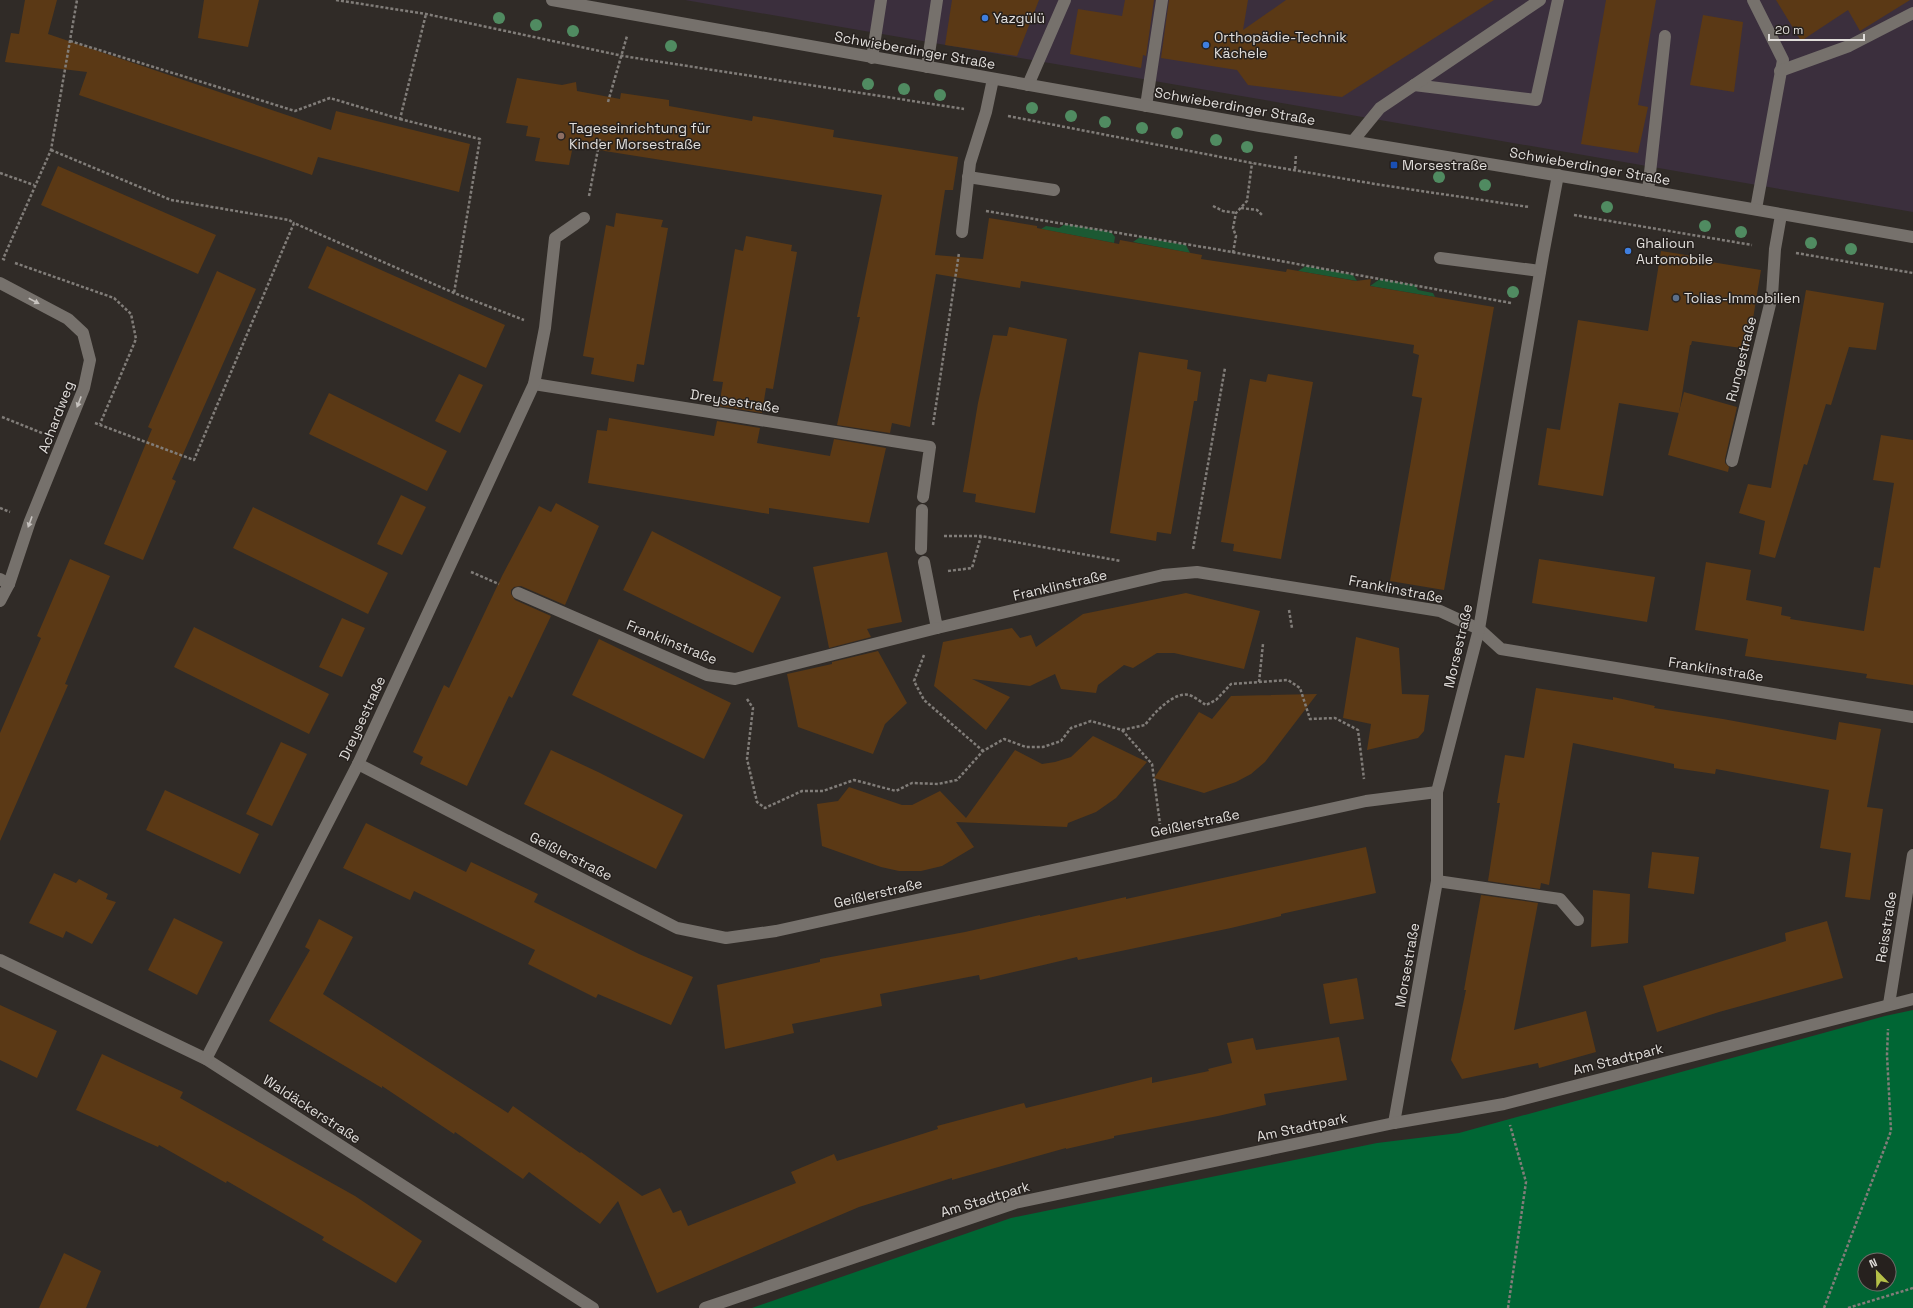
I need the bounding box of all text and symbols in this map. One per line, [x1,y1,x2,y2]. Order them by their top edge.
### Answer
place label: Yazgülü [993,9,1045,27]
marker: Yazgülü [980,13,990,23]
scale bar [1769,16,1864,42]
text: 20 m [1775,22,1803,38]
street label: Schwieberdinger Straße [833,27,997,73]
place label: Orthopädie-Technik Kächele [1214,28,1347,62]
marker: Orthopädie-Technik Kächele [1201,40,1211,50]
street label: Schwieberdinger Straße [1153,83,1317,129]
place label: Tageseinrichtung für Kinder Morsestraße [569,119,711,153]
marker: Tageseinrichtung für Kinder Morsestraße [556,131,566,141]
street label: Schwieberdinger Straße [1508,143,1672,189]
place label: Morsestraße [1402,156,1487,174]
marker: Morsestraße [1389,160,1399,170]
place label: Ghalioun Automobile [1636,234,1713,268]
marker: Ghalioun Automobile [1623,246,1633,256]
place label: Tolias-Immobilien [1684,289,1800,307]
marker: Tolias-Immobilien [1671,293,1681,303]
one-way arrow [29,298,40,304]
street label: Rungestraße [1722,315,1760,403]
street label: Achardweg [34,378,78,456]
street label: Dreysestraße [689,385,781,417]
one-way arrow [76,397,82,409]
one-way arrow [26,517,32,529]
street label: Franklinstraße [1011,565,1109,605]
street label: Franklinstraße [1347,571,1445,607]
street label: Morsestraße [1440,602,1476,690]
street label: Franklinstraße [624,616,720,668]
street label: Franklinstraße [1667,653,1765,685]
street label: Dreysestraße [335,673,389,763]
street label: Geißlerstraße [1149,805,1241,841]
street label: Geißlerstraße [527,827,615,885]
street label: Geißlerstraße [832,874,924,912]
street label: Reisstraße [1871,890,1901,964]
street label: Morsestraße [1391,921,1423,1009]
street label: Am Stadtpark [1571,1039,1666,1079]
street label: Waldäckerstraße [260,1071,364,1147]
street label: Am Stadtpark [1255,1108,1350,1145]
street label: Am Stadtpark [938,1177,1032,1221]
north arrow [1857,1252,1897,1292]
text: N [1867,1255,1879,1271]

